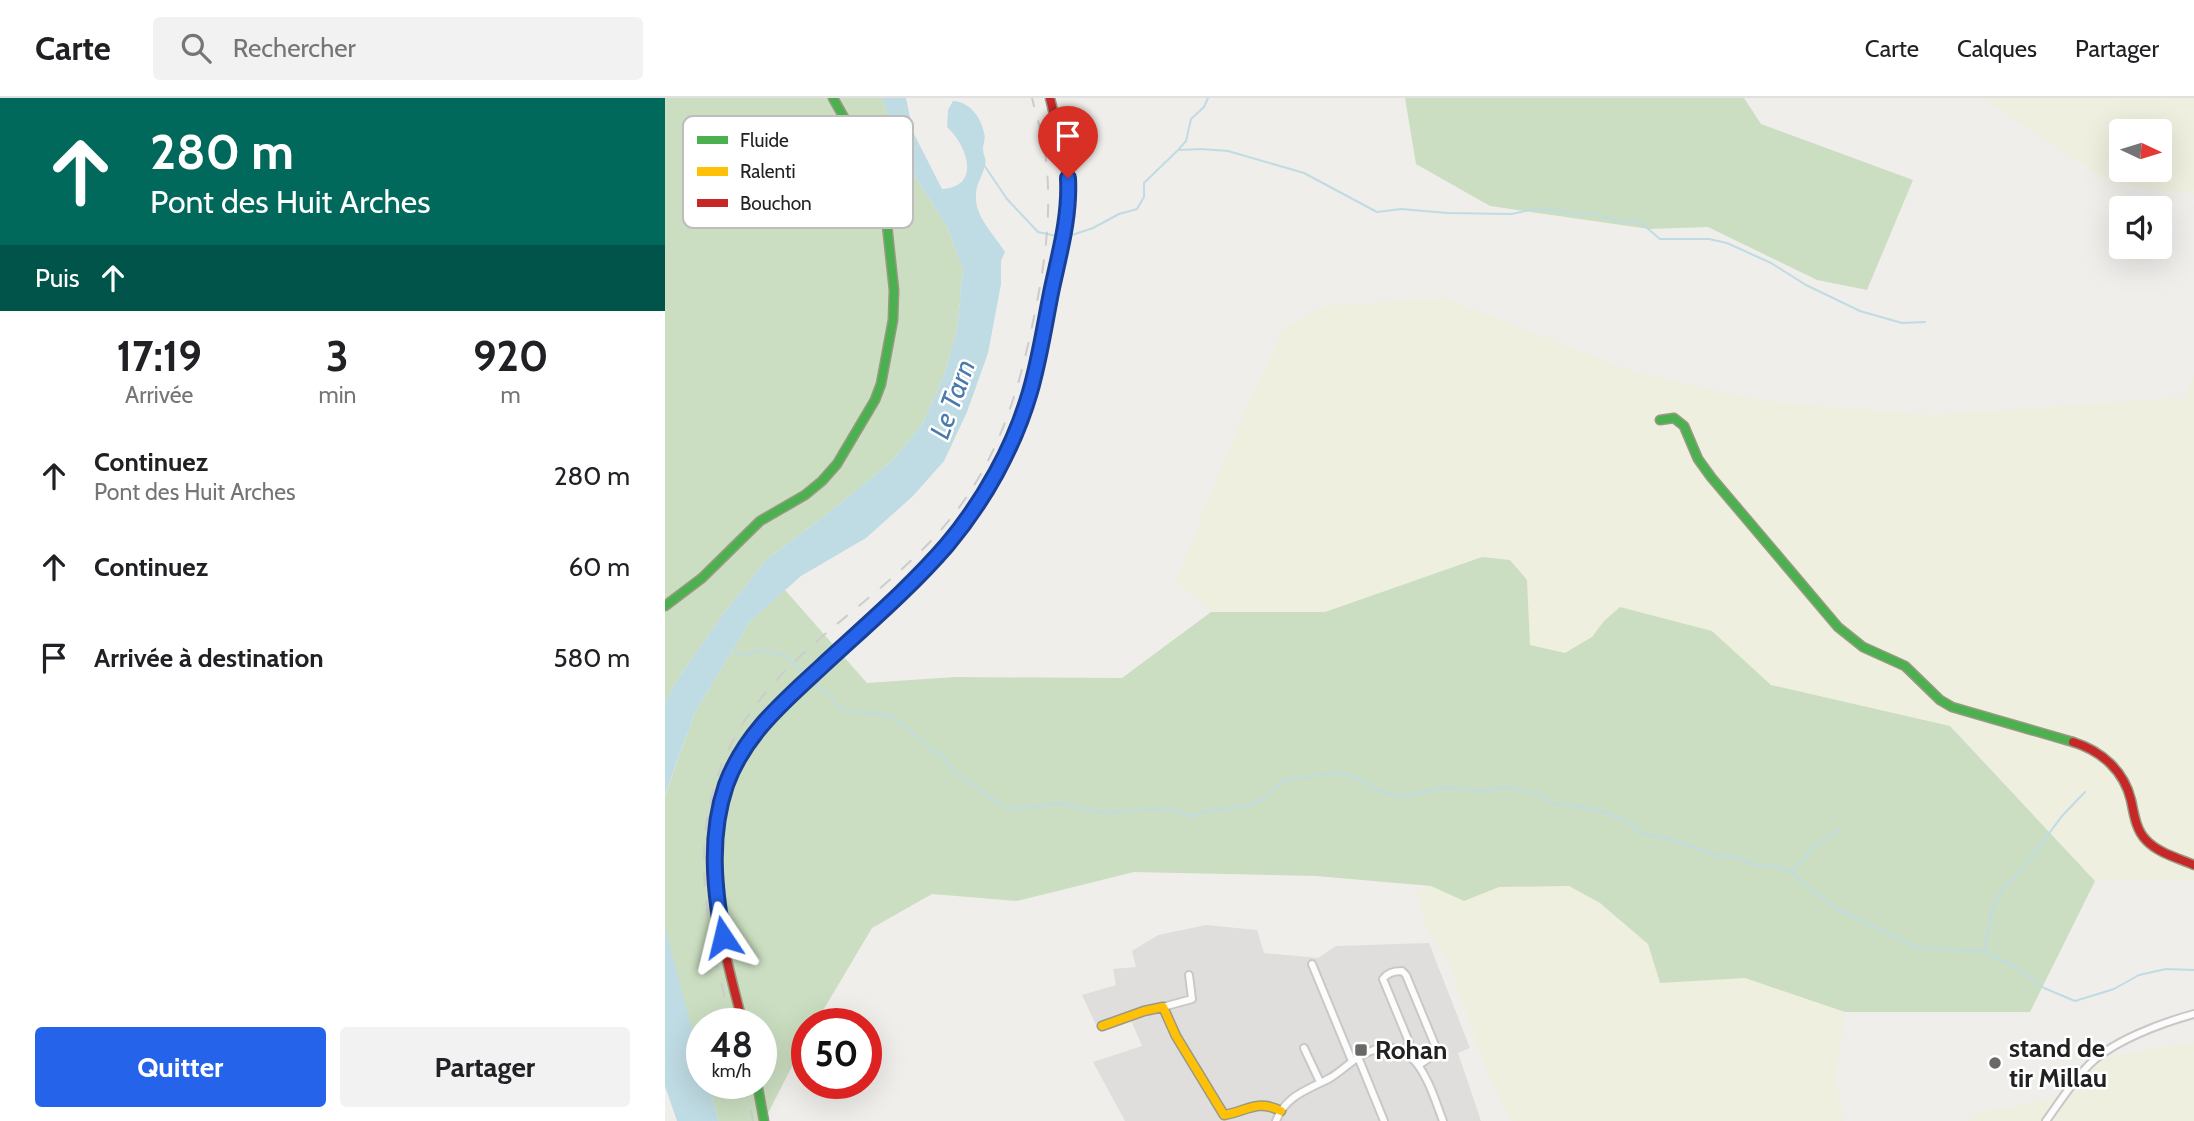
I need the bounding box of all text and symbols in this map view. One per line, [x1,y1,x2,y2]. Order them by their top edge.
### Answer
search box [153,17,643,80]
text: Carte [35,28,111,68]
icon: search [177,29,215,67]
text: Rechercher [233,32,356,64]
text: Carte [1865,34,1919,63]
text: Calques [1957,34,2037,63]
text: Partager [2075,34,2159,63]
pin [1038,106,1098,178]
legend [683,116,913,228]
icon: arrive [1049,117,1087,155]
north arrow [2109,119,2172,182]
map controls [2109,119,2172,259]
text: 280 m [150,122,294,181]
icon: ahead [35,126,126,217]
text: Fluide [740,129,789,152]
text: Ralenti [740,160,796,183]
text: Pont des Huit Arches [150,182,430,221]
text: Bouchon [740,192,812,215]
button: sound [2109,196,2172,259]
icon: ahead [94,259,132,297]
text: Puis [35,262,80,294]
text: 17:19 [117,330,202,382]
text: 3 [326,330,349,382]
text: 920 [473,330,548,382]
water label: Le Tarn [922,355,982,443]
text: Arrivée [125,381,193,409]
text: min [318,381,356,409]
text: m [501,381,521,409]
text: Continuez [94,446,208,478]
icon: ahead [35,457,73,495]
text: 280 m [554,460,630,492]
text: Pont des Huit Arches [94,478,296,506]
icon: ahead [35,548,73,586]
text: Continuez [94,551,208,583]
text: 60 m [568,551,630,583]
icon: arrive [35,639,73,677]
text: Arrivée à destination [94,642,324,674]
text: 580 m [553,642,630,674]
position arrow [686,900,760,974]
speed limit sign: 50 [791,1008,882,1099]
text: 48 [710,1023,753,1066]
button: Quitter [35,1027,326,1107]
button: Partager [340,1027,630,1107]
place label: stand de tir Millau [2009,1032,2107,1094]
place label: Rohan [1375,1034,1447,1066]
marker: Rohan [1353,1042,1369,1058]
marker: stand de tir Millau [1987,1055,2003,1071]
text: km/h [712,1060,751,1082]

